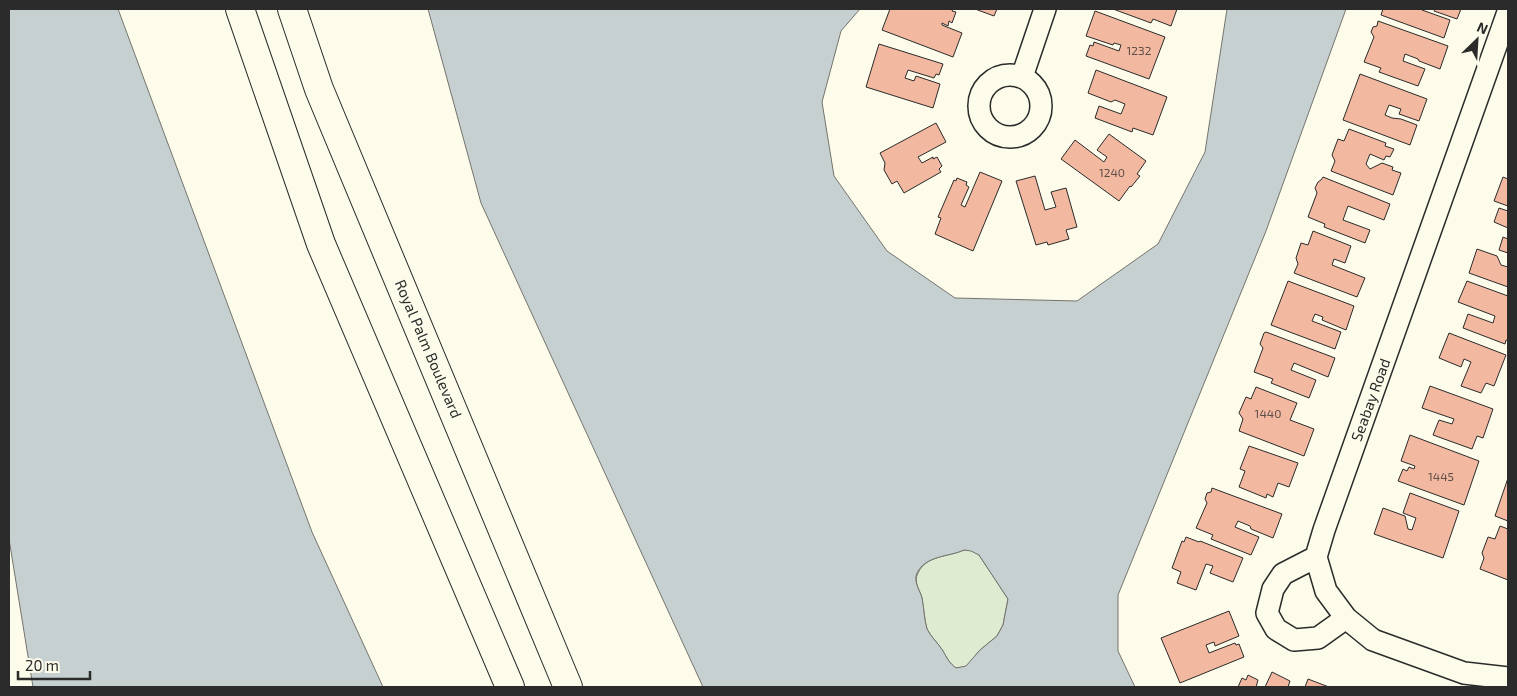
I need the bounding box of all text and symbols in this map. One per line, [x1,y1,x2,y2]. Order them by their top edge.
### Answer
north arrow [1452,15,1502,65]
text: N [1475,18,1491,38]
house number: 1232 [1127,43,1152,57]
house number: 1240 [1099,165,1125,179]
street label: Royal Palm Boulevard [392,277,466,420]
street label: Seabay Road [1347,356,1393,444]
house number: 1440 [1255,406,1281,420]
house number: 1445 [1428,469,1454,483]
scale bar [18,648,90,680]
text: 20 m [25,656,59,674]

